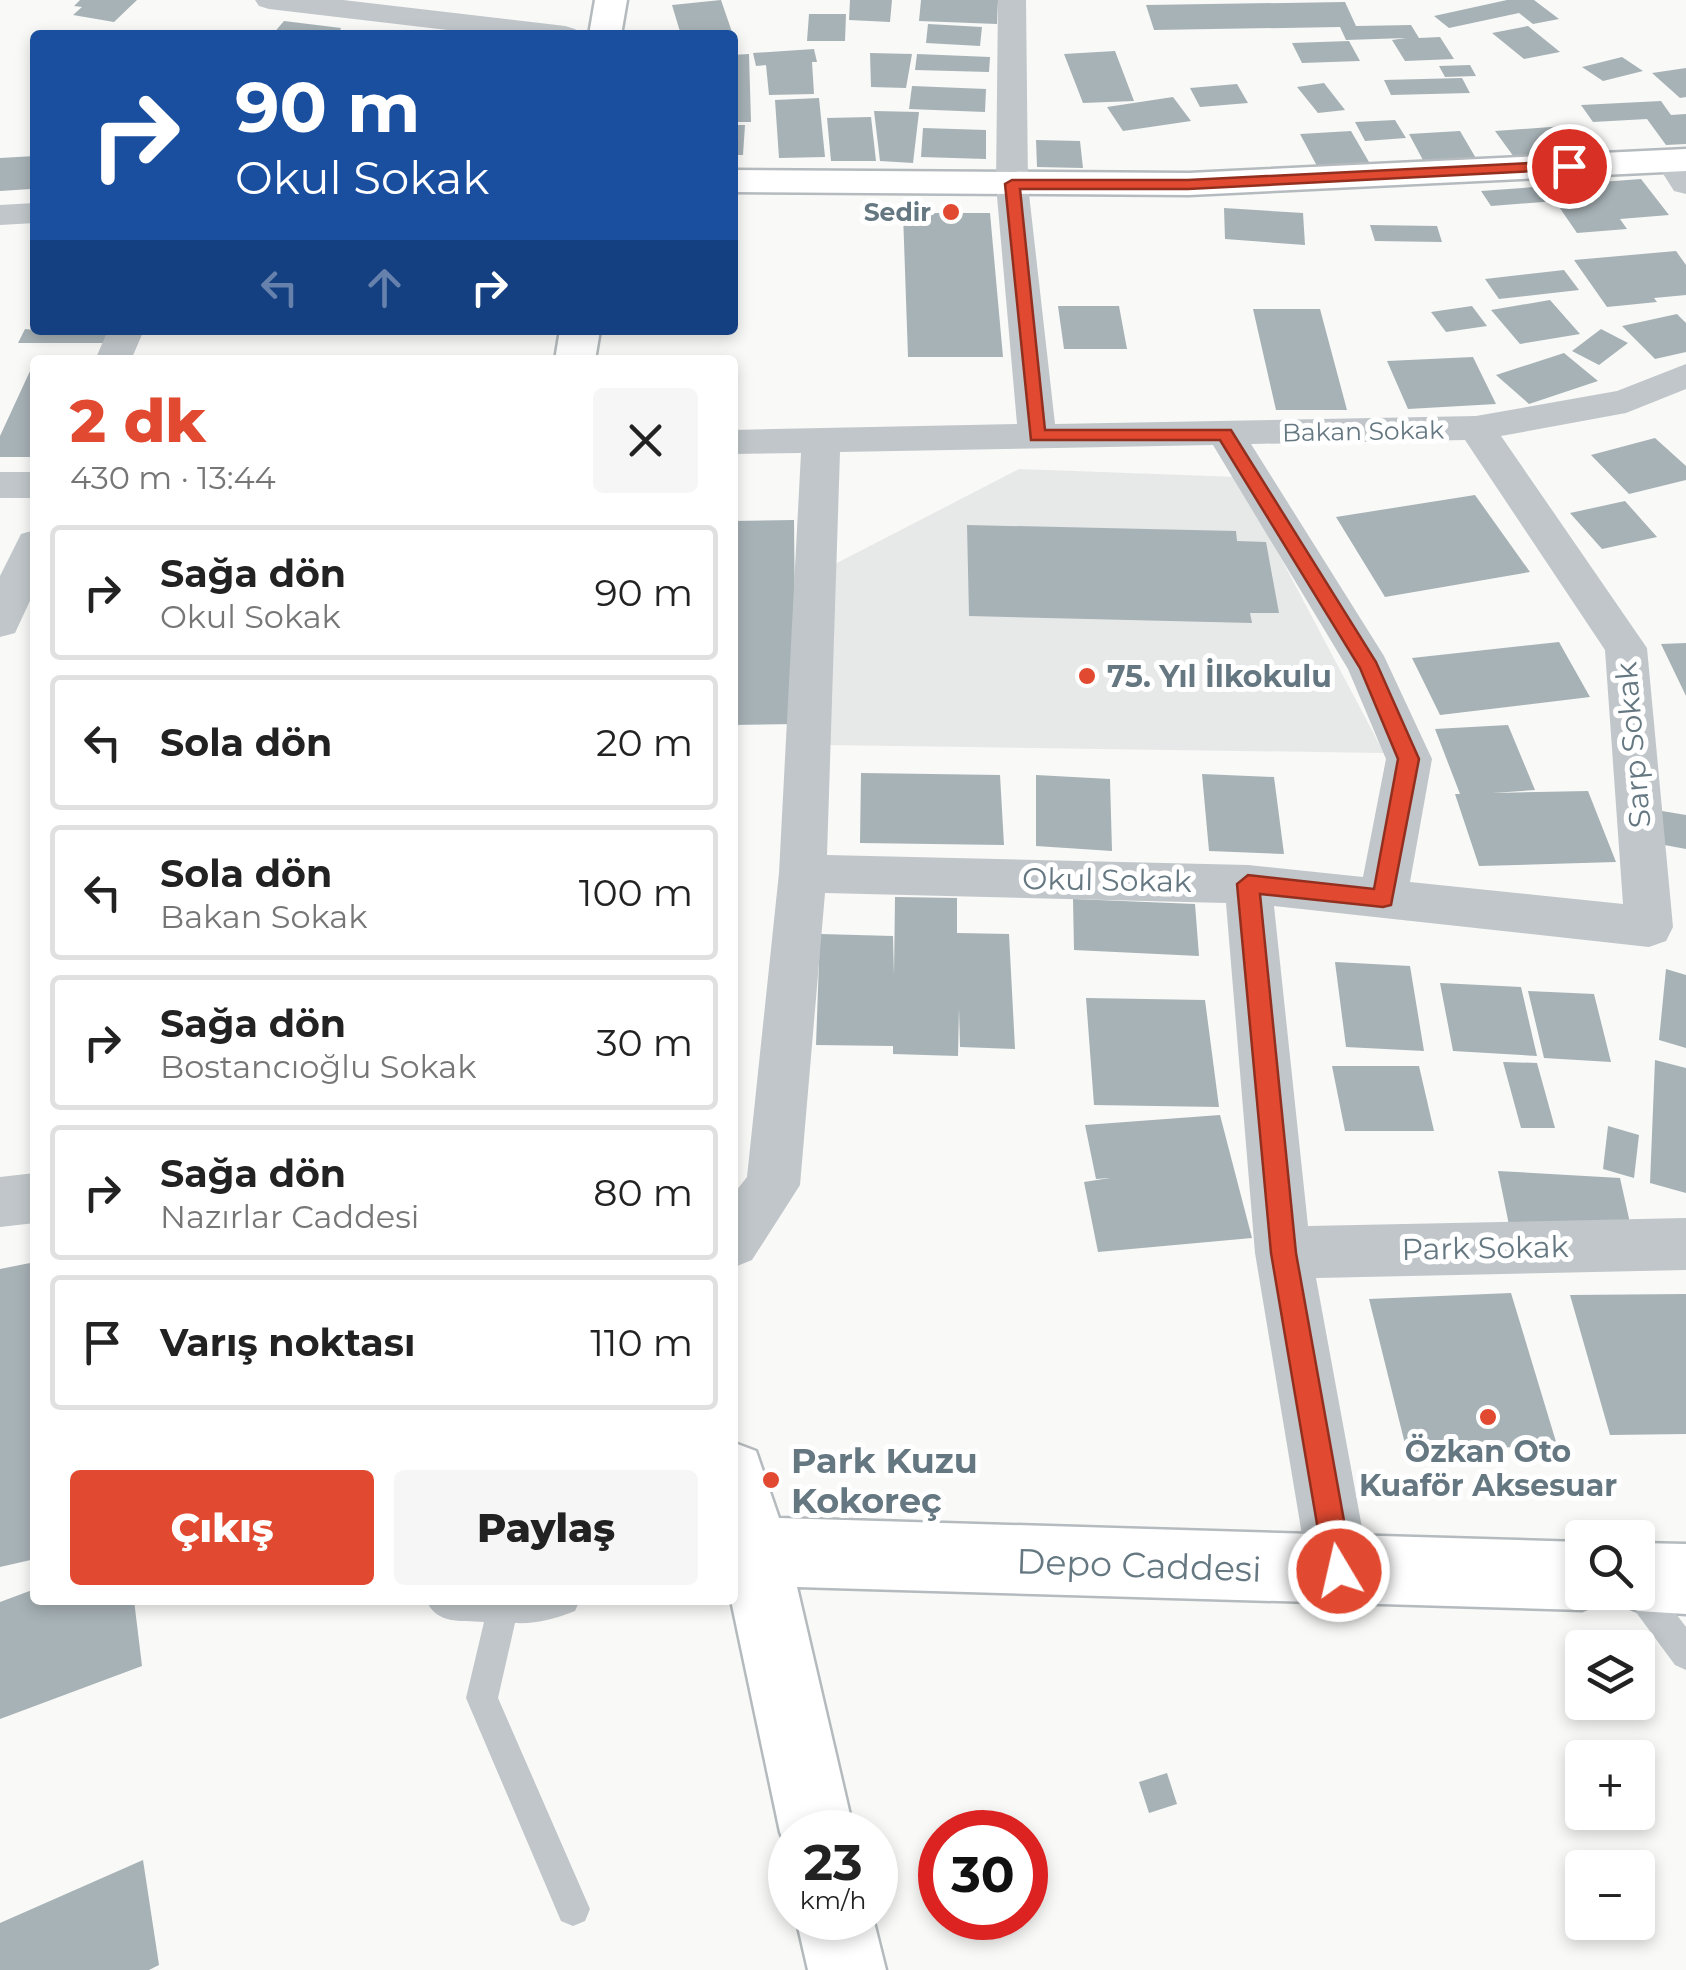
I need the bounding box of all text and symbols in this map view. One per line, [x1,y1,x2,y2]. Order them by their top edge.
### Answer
text: 90 m [235,64,420,150]
icon: right [70,70,200,200]
pin [1527,124,1612,209]
icon: arrive [1542,139,1597,194]
text: Okul Sokak [235,150,489,205]
place label: Sedir [864,197,931,227]
marker: Sedir [940,201,962,223]
icon: left [252,260,307,315]
icon: ahead [357,260,412,315]
icon: right [462,260,517,315]
text: 2 dk [70,384,206,457]
button: close [593,388,698,493]
street label: Bakan Sokak [1282,415,1444,447]
text: 430 m · 13:44 [70,458,276,497]
text: Sağa dön [160,550,346,597]
icon: right [75,565,130,620]
text: 90 m [594,569,693,616]
text: Okul Sokak [160,597,341,636]
place label: 75. Yıl İlkokulu [1107,658,1332,695]
street label: Sarp Sokak [1607,660,1659,830]
marker: 75. Yıl İlkokulu [1076,665,1098,687]
icon: left [75,715,130,770]
text: Sola dön [160,719,332,766]
text: 20 m [596,719,693,766]
text: Sola dön [160,850,332,897]
street label: Okul Sokak [1022,860,1192,900]
icon: left [75,865,130,920]
text: 100 m [579,869,693,916]
text: Bakan Sokak [160,897,367,936]
text: Sağa dön [160,1000,346,1047]
icon: right [75,1015,130,1070]
text: 30 m [596,1019,693,1066]
text: Bostancıoğlu Sokak [160,1047,476,1086]
text: Sağa dön [160,1150,346,1197]
icon: right [75,1165,130,1220]
text: 80 m [593,1169,693,1216]
text: Nazırlar Caddesi [160,1197,419,1236]
street label: Park Sokak [1401,1228,1569,1268]
icon: arrive [75,1315,130,1370]
text: Varış noktası [160,1319,415,1366]
text: 110 m [590,1319,693,1366]
marker: Özkan Oto Kuaför Aksesuar [1477,1406,1499,1428]
place label: Özkan Oto Kuaför Aksesuar [1359,1433,1617,1504]
place label: Park Kuzu Kokoreç [791,1439,978,1522]
marker: Park Kuzu Kokoreç [760,1469,782,1491]
button: Çıkış [70,1470,374,1585]
button: Paylaş [394,1470,698,1585]
position arrow [1287,1519,1391,1623]
map controls [1565,1520,1655,1940]
button: search [1565,1520,1655,1610]
street label: Depo Caddesi [1016,1539,1262,1591]
button: layers [1565,1630,1655,1720]
button: + [1565,1740,1655,1830]
speed limit sign: 30 [918,1810,1048,1940]
text: 23 [803,1832,863,1893]
button: − [1565,1850,1655,1940]
text: km/h [800,1885,866,1915]

